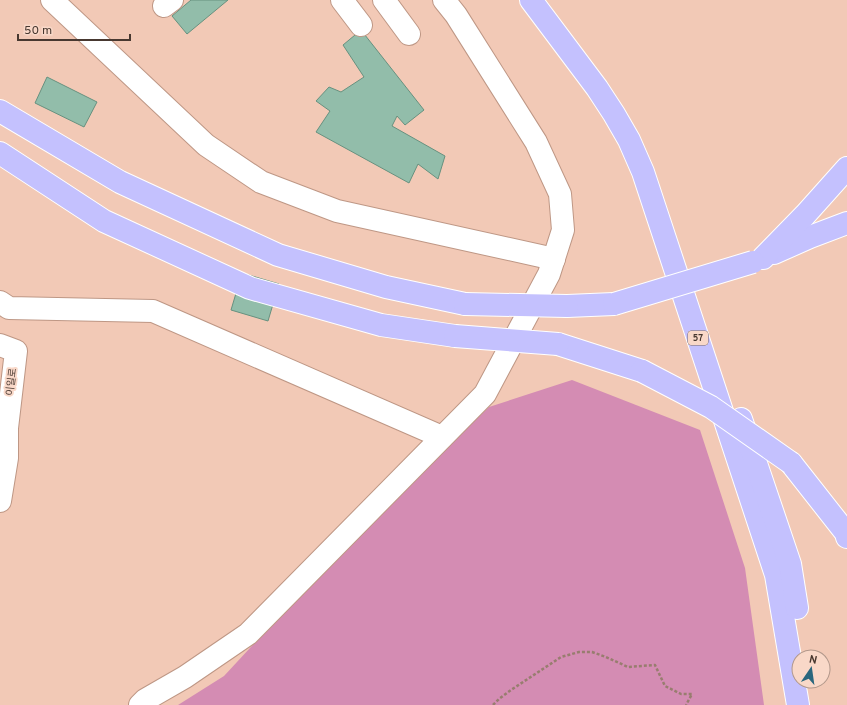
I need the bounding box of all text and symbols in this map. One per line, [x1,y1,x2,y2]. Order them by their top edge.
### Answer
scale bar [18,16,130,42]
text: 50 m [24,23,52,39]
road number: 57 [688,331,708,345]
street label: 이일로 [4,368,20,396]
north arrow [791,649,831,689]
text: N [808,653,818,668]

